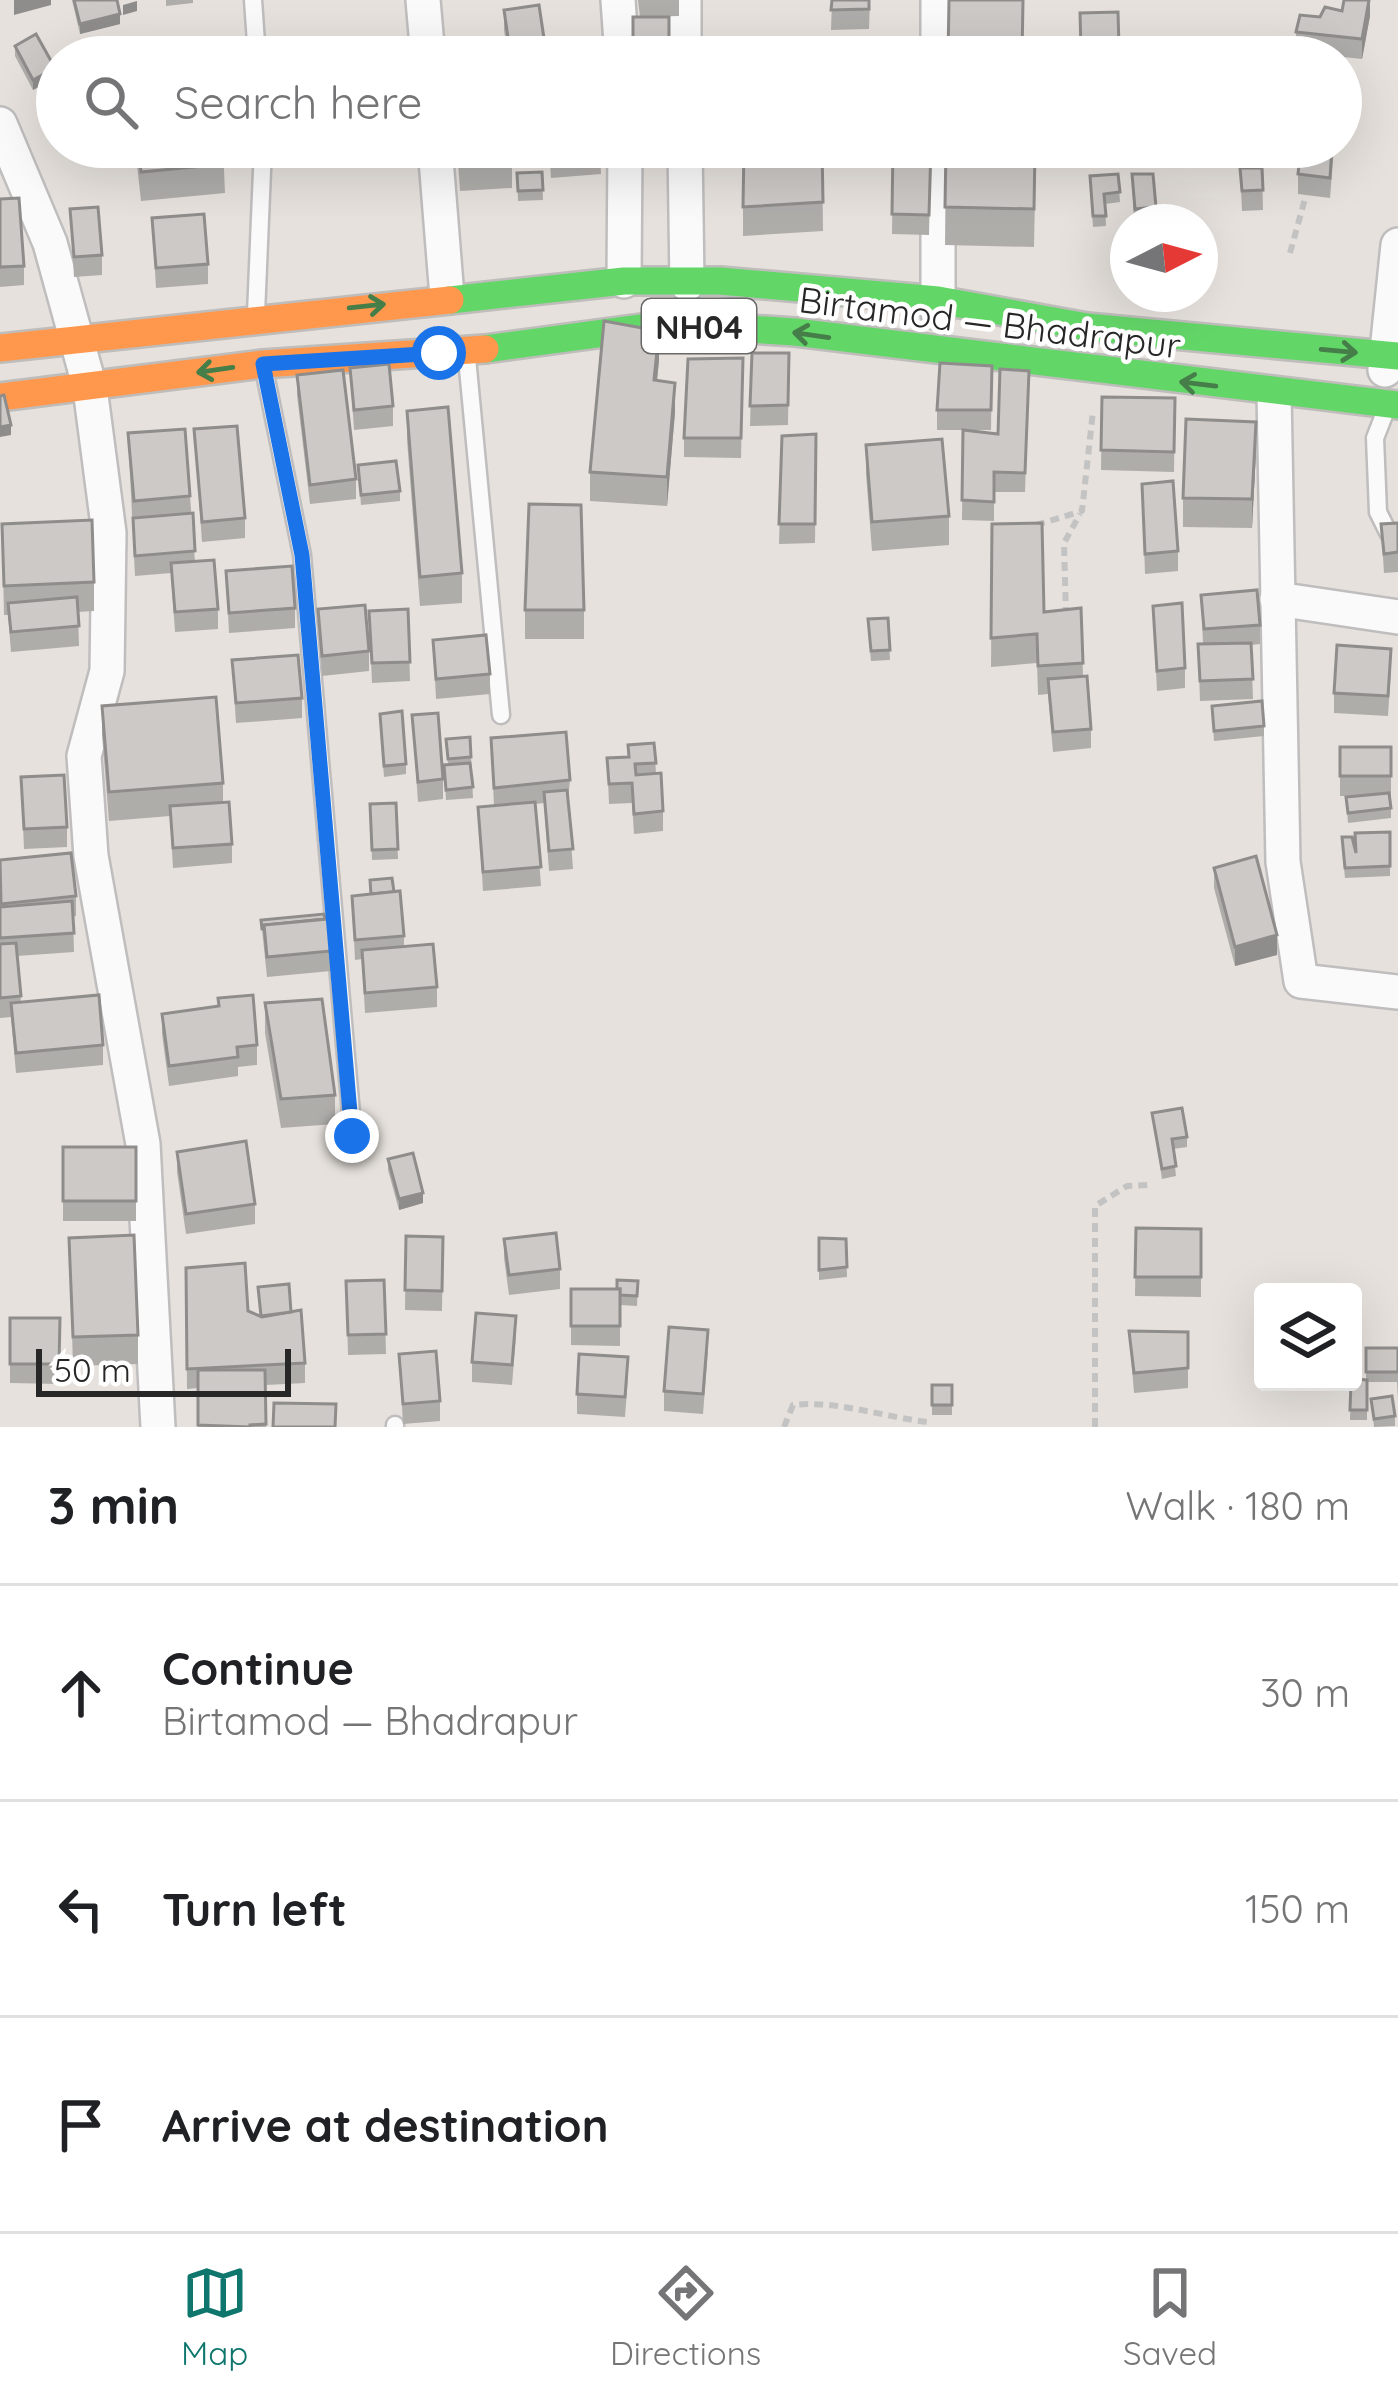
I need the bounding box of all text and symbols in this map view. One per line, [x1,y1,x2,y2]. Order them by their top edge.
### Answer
search box [36,36,1362,168]
icon: search [78,69,144,135]
text: Search here [174,74,422,130]
north arrow [1110,204,1218,312]
street label: Birtamod — Bhadrapur [797,276,1183,368]
one-way arrow [346,294,385,317]
road number: NH04 [642,299,756,353]
one-way arrow [793,323,832,346]
route start [412,326,466,380]
one-way arrow [1319,340,1358,363]
one-way arrow [196,360,235,382]
one-way arrow [1179,373,1218,395]
route end [325,1109,379,1163]
map controls [1254,1283,1362,1391]
button: layers [1254,1283,1362,1391]
scale bar [36,1343,291,1396]
text: 50 m [54,1349,131,1390]
text: 3 min [48,1473,179,1537]
text: Walk · 180 m [1125,1481,1350,1530]
text: Continue [162,1640,354,1696]
icon: ahead [48,1660,114,1726]
text: 30 m [1260,1668,1350,1717]
text: Birtamod — Bhadrapur [162,1696,578,1745]
icon: left [48,1876,114,1942]
text: Turn left [162,1881,347,1937]
text: 150 m [1245,1884,1350,1933]
icon: arrive [48,2092,114,2158]
text: Arrive at destination [162,2097,608,2153]
tab: Map [181,2260,248,2373]
tab: Directions [610,2260,761,2373]
tab: Saved [1123,2260,1217,2373]

